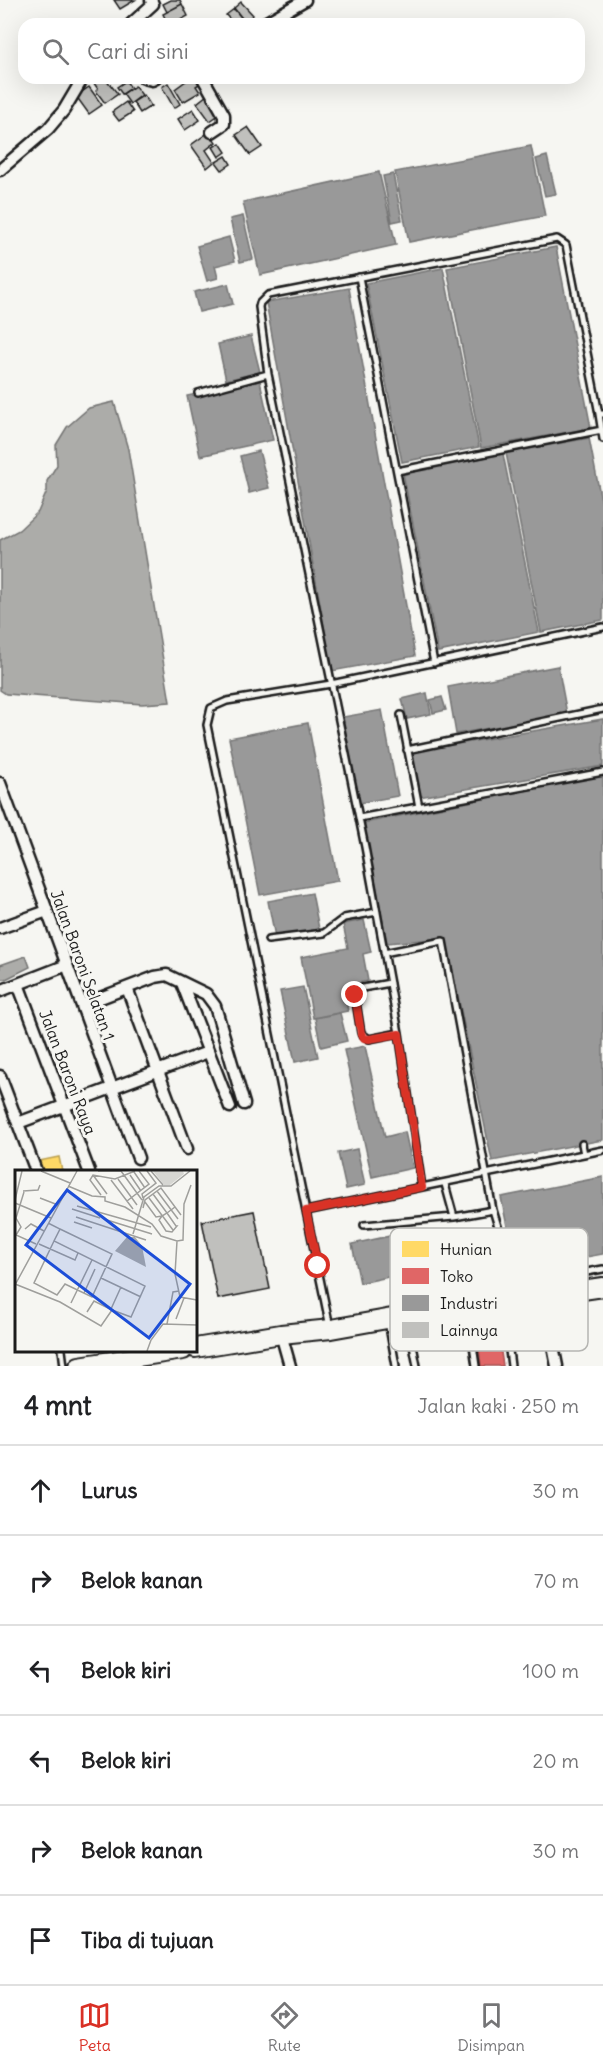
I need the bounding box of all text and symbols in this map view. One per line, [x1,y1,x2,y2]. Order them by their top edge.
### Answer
search box [18,18,585,84]
icon: search [39,35,72,68]
text: Cari di sini [87,37,189,65]
street label: Jalan Baroni Selatan 1 [46,887,120,1043]
route end [341,981,367,1007]
street label: Jalan Baroni Raya [35,1007,101,1137]
inset map [15,1170,196,1351]
legend [390,1228,588,1351]
text: Hunian [440,1239,492,1259]
route start [304,1252,330,1278]
text: Toko [440,1266,473,1286]
text: Industri [440,1293,498,1313]
text: Lainnya [440,1320,498,1340]
text: 4 mnt [24,1389,92,1422]
text: Jalan kaki · 250 m [417,1393,579,1418]
icon: ahead [24,1474,57,1507]
text: Lurus [81,1476,137,1504]
text: 30 m [532,1478,579,1503]
icon: right [24,1564,57,1597]
text: Belok kanan [81,1566,203,1594]
text: 70 m [534,1568,579,1593]
icon: left [24,1654,57,1687]
text: Belok kiri [81,1656,171,1684]
text: 100 m [522,1658,579,1683]
icon: left [24,1744,57,1777]
text: Belok kiri [81,1746,171,1774]
text: 20 m [533,1748,579,1773]
icon: right [24,1834,57,1867]
text: Belok kanan [81,1836,203,1864]
text: 30 m [532,1838,579,1863]
icon: arrive [24,1924,57,1957]
text: Tiba di tujuan [81,1926,214,1954]
tab: Peta [78,1999,111,2055]
tab: Rute [268,1999,301,2055]
tab: Disimpan [457,1999,525,2055]

